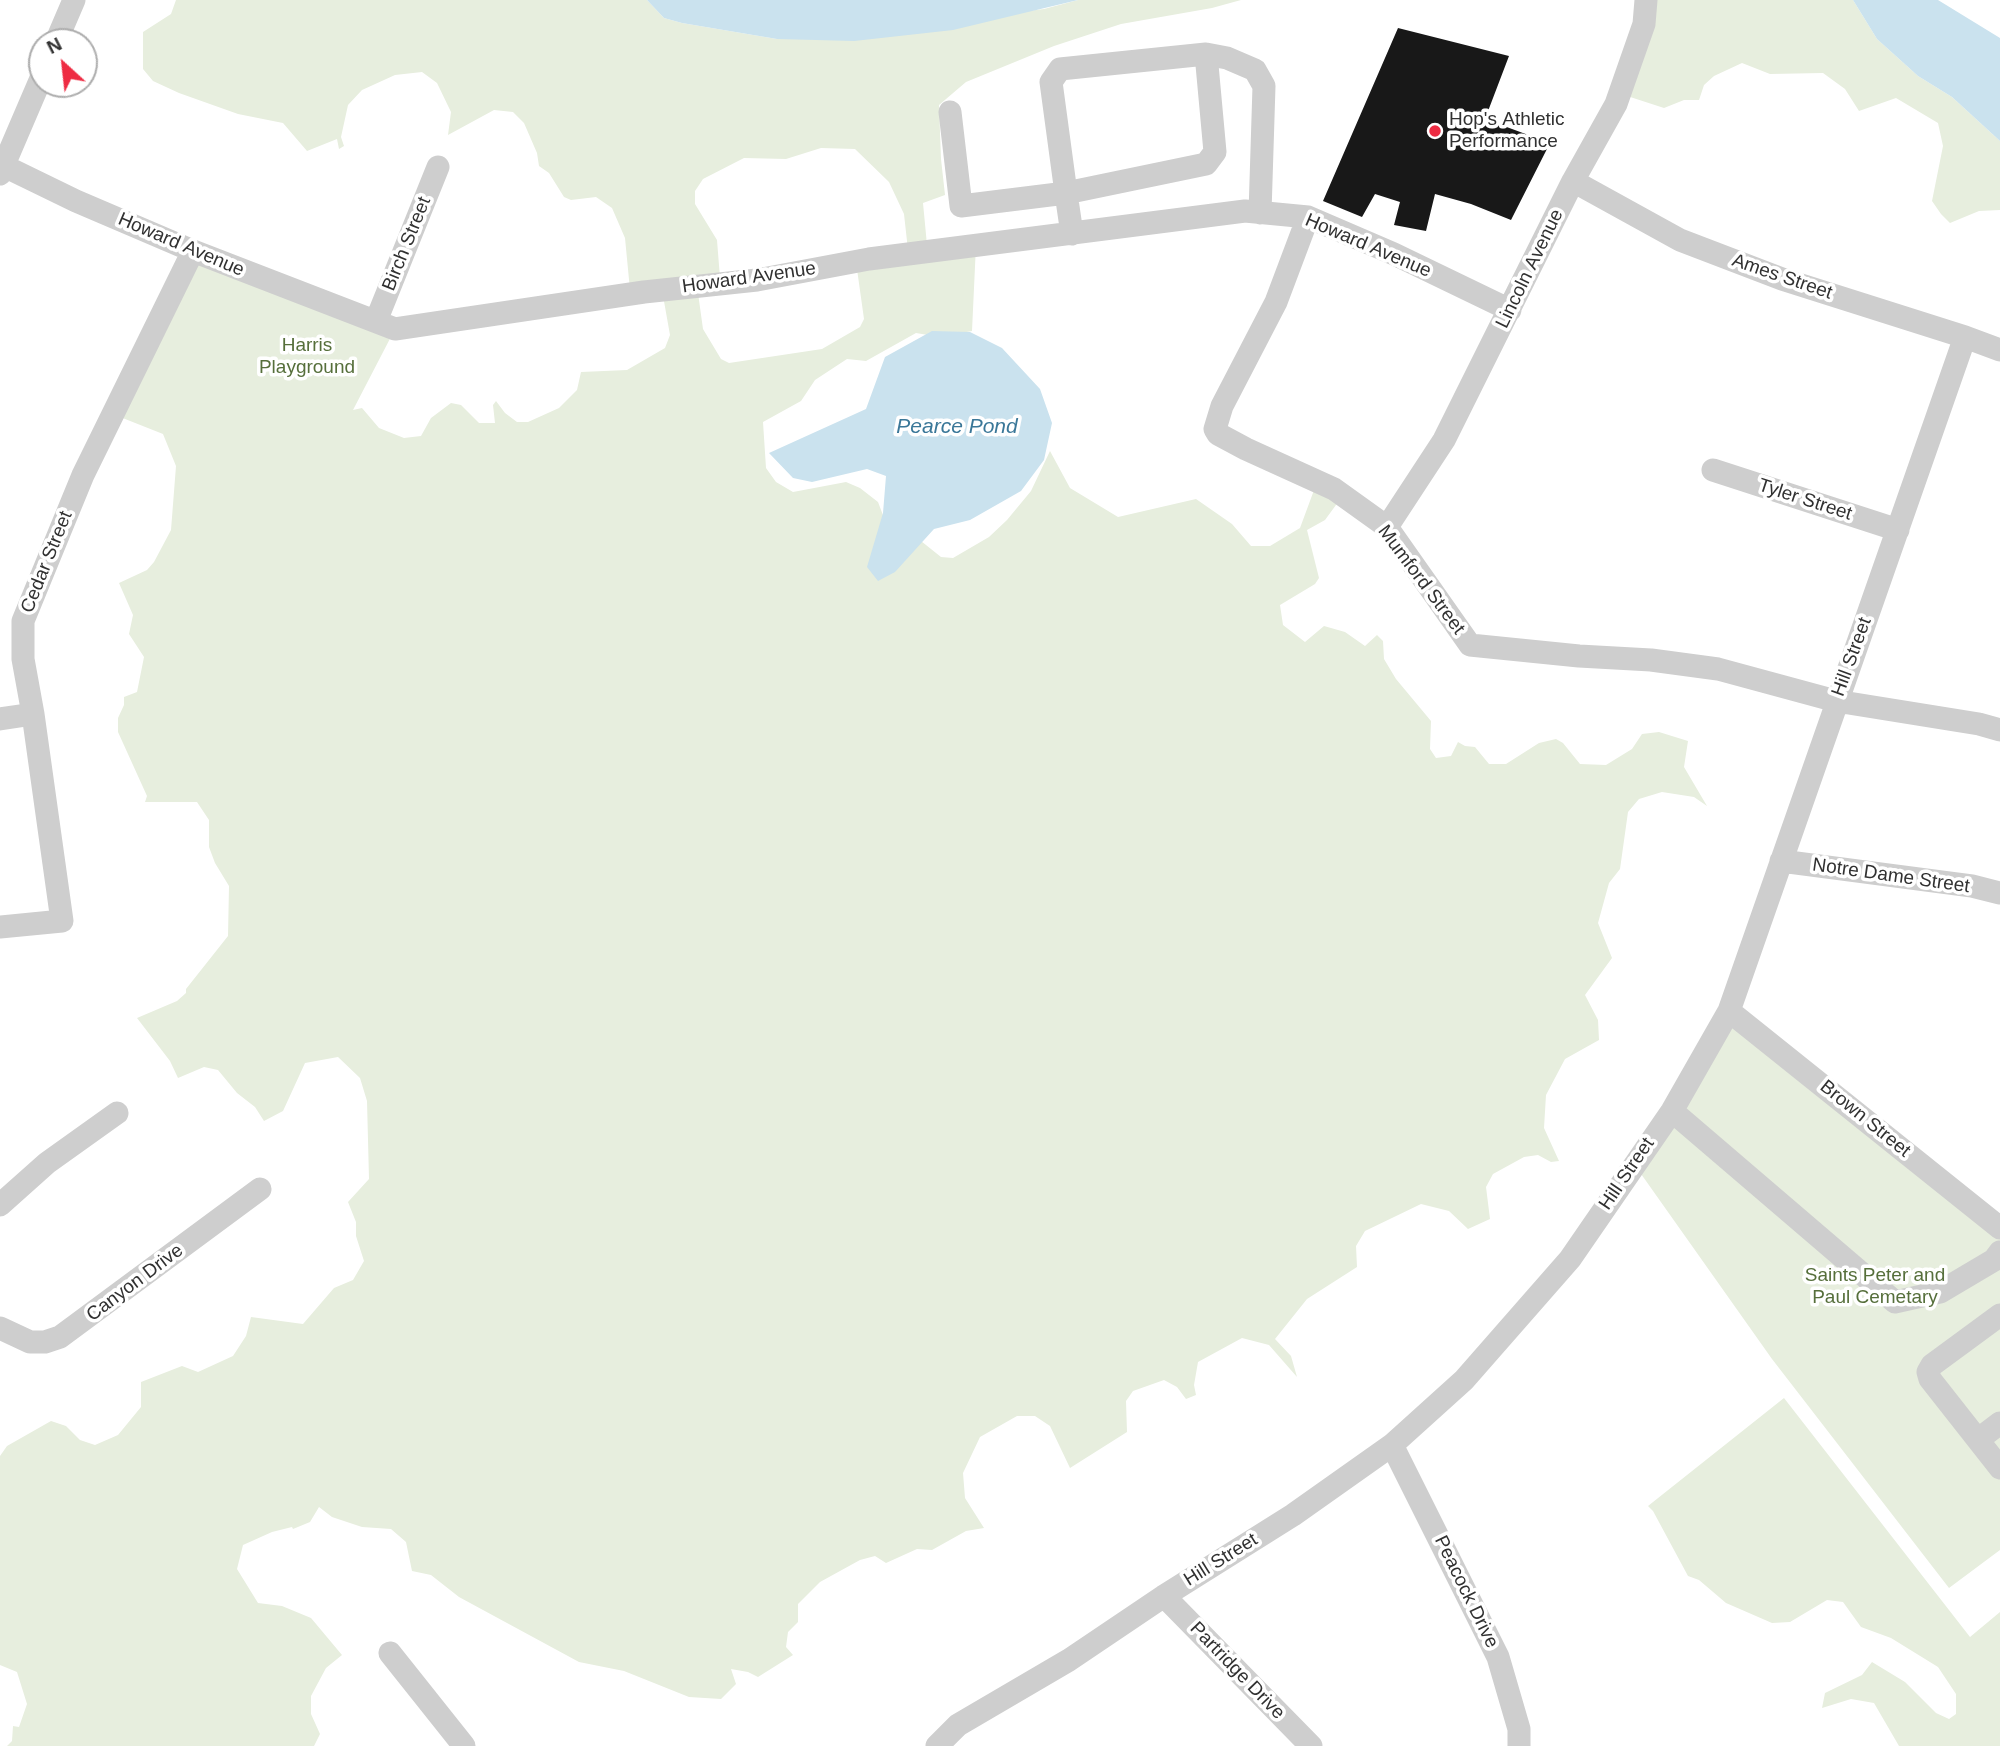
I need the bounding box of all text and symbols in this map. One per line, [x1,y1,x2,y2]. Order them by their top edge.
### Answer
north arrow [28,28,98,98]
text: N [43,33,65,58]
place label: Hop's Athletic Performance [1449,109,1565,153]
marker: Hop's Athletic Performance [1427,123,1443,139]
street label: Birch Street [378,194,436,294]
street label: Lincoln Avenue [1491,206,1569,332]
street label: Howard Avenue [114,208,248,282]
street label: Howard Avenue [1301,209,1435,283]
street label: Ames Street [1729,249,1835,305]
street label: Howard Avenue [681,257,817,299]
park label: Harris Playground [259,335,355,379]
water label: Pearce Pond [896,414,1018,440]
street label: Tyler Street [1755,474,1855,526]
street label: Cedar Street [16,508,78,616]
street label: Mumford Street [1372,521,1470,639]
street label: Hill Street [1827,614,1877,700]
street label: Notre Dame Street [1811,854,1971,898]
street label: Brown Street [1815,1076,1915,1162]
street label: Hill Street [1595,1133,1659,1215]
street label: Canyon Drive [82,1239,188,1327]
park label: Saints Peter and Paul Cemetary [1805,1265,1945,1309]
street label: Hill Street [1180,1529,1262,1591]
street label: Peacock Drive [1429,1532,1503,1652]
street label: Partridge Drive [1185,1618,1289,1724]

